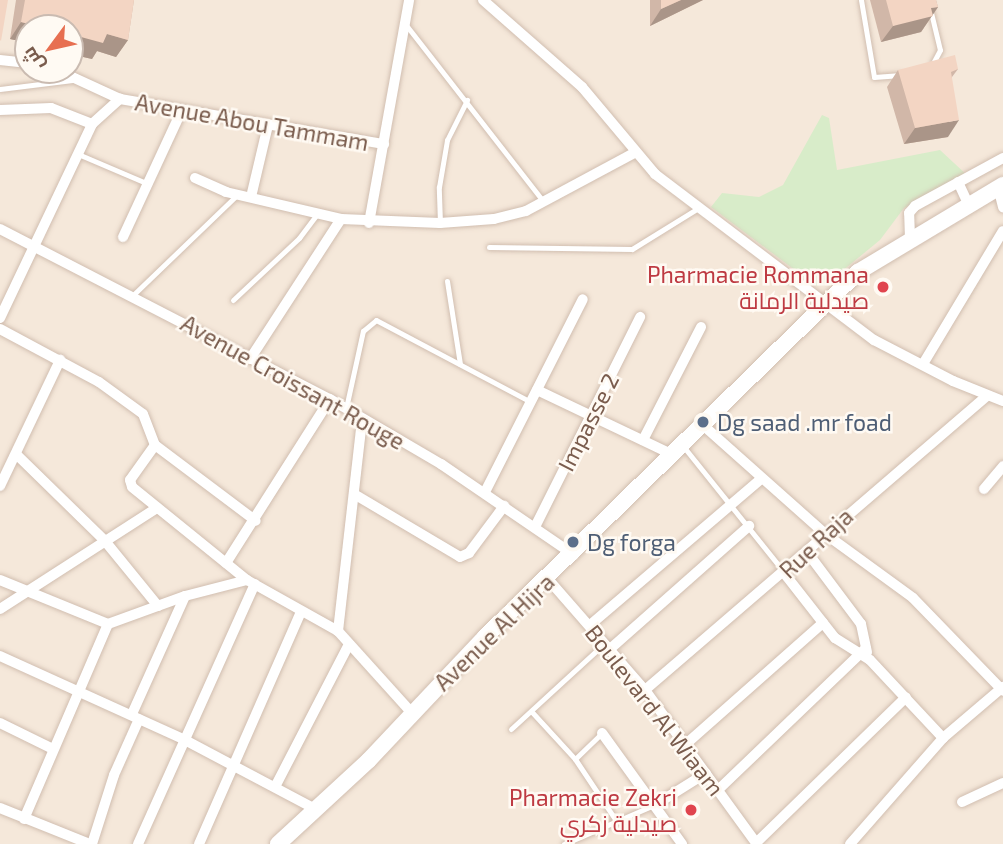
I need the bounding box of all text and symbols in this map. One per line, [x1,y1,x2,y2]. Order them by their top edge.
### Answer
north arrow [14,14,84,84]
text: ش [16,43,49,76]
street label: Avenue Abou Tammam [133,88,371,156]
place label: Pharmacie Rommana صيدلية الرمانة [647,260,869,314]
marker: Pharmacie Rommana صيدلية الرمانة [875,279,891,295]
street label: Avenue Croissant Rouge [176,309,410,455]
street label: Impasse 2 [552,369,624,475]
place label: Dg saad .mr foad [717,408,893,436]
marker: Dg saad .mr foad [695,414,711,430]
street label: Rue Raja [774,502,858,584]
place label: Dg forga [587,528,676,556]
marker: Dg forga [565,534,581,550]
street label: Avenue Al Hijra [428,567,560,697]
street label: Boulevard Al Wiaam [579,618,731,802]
place label: Pharmacie Zekri صيدلية زكري [509,783,677,837]
marker: Pharmacie Zekri صيدلية زكري [683,802,699,818]

